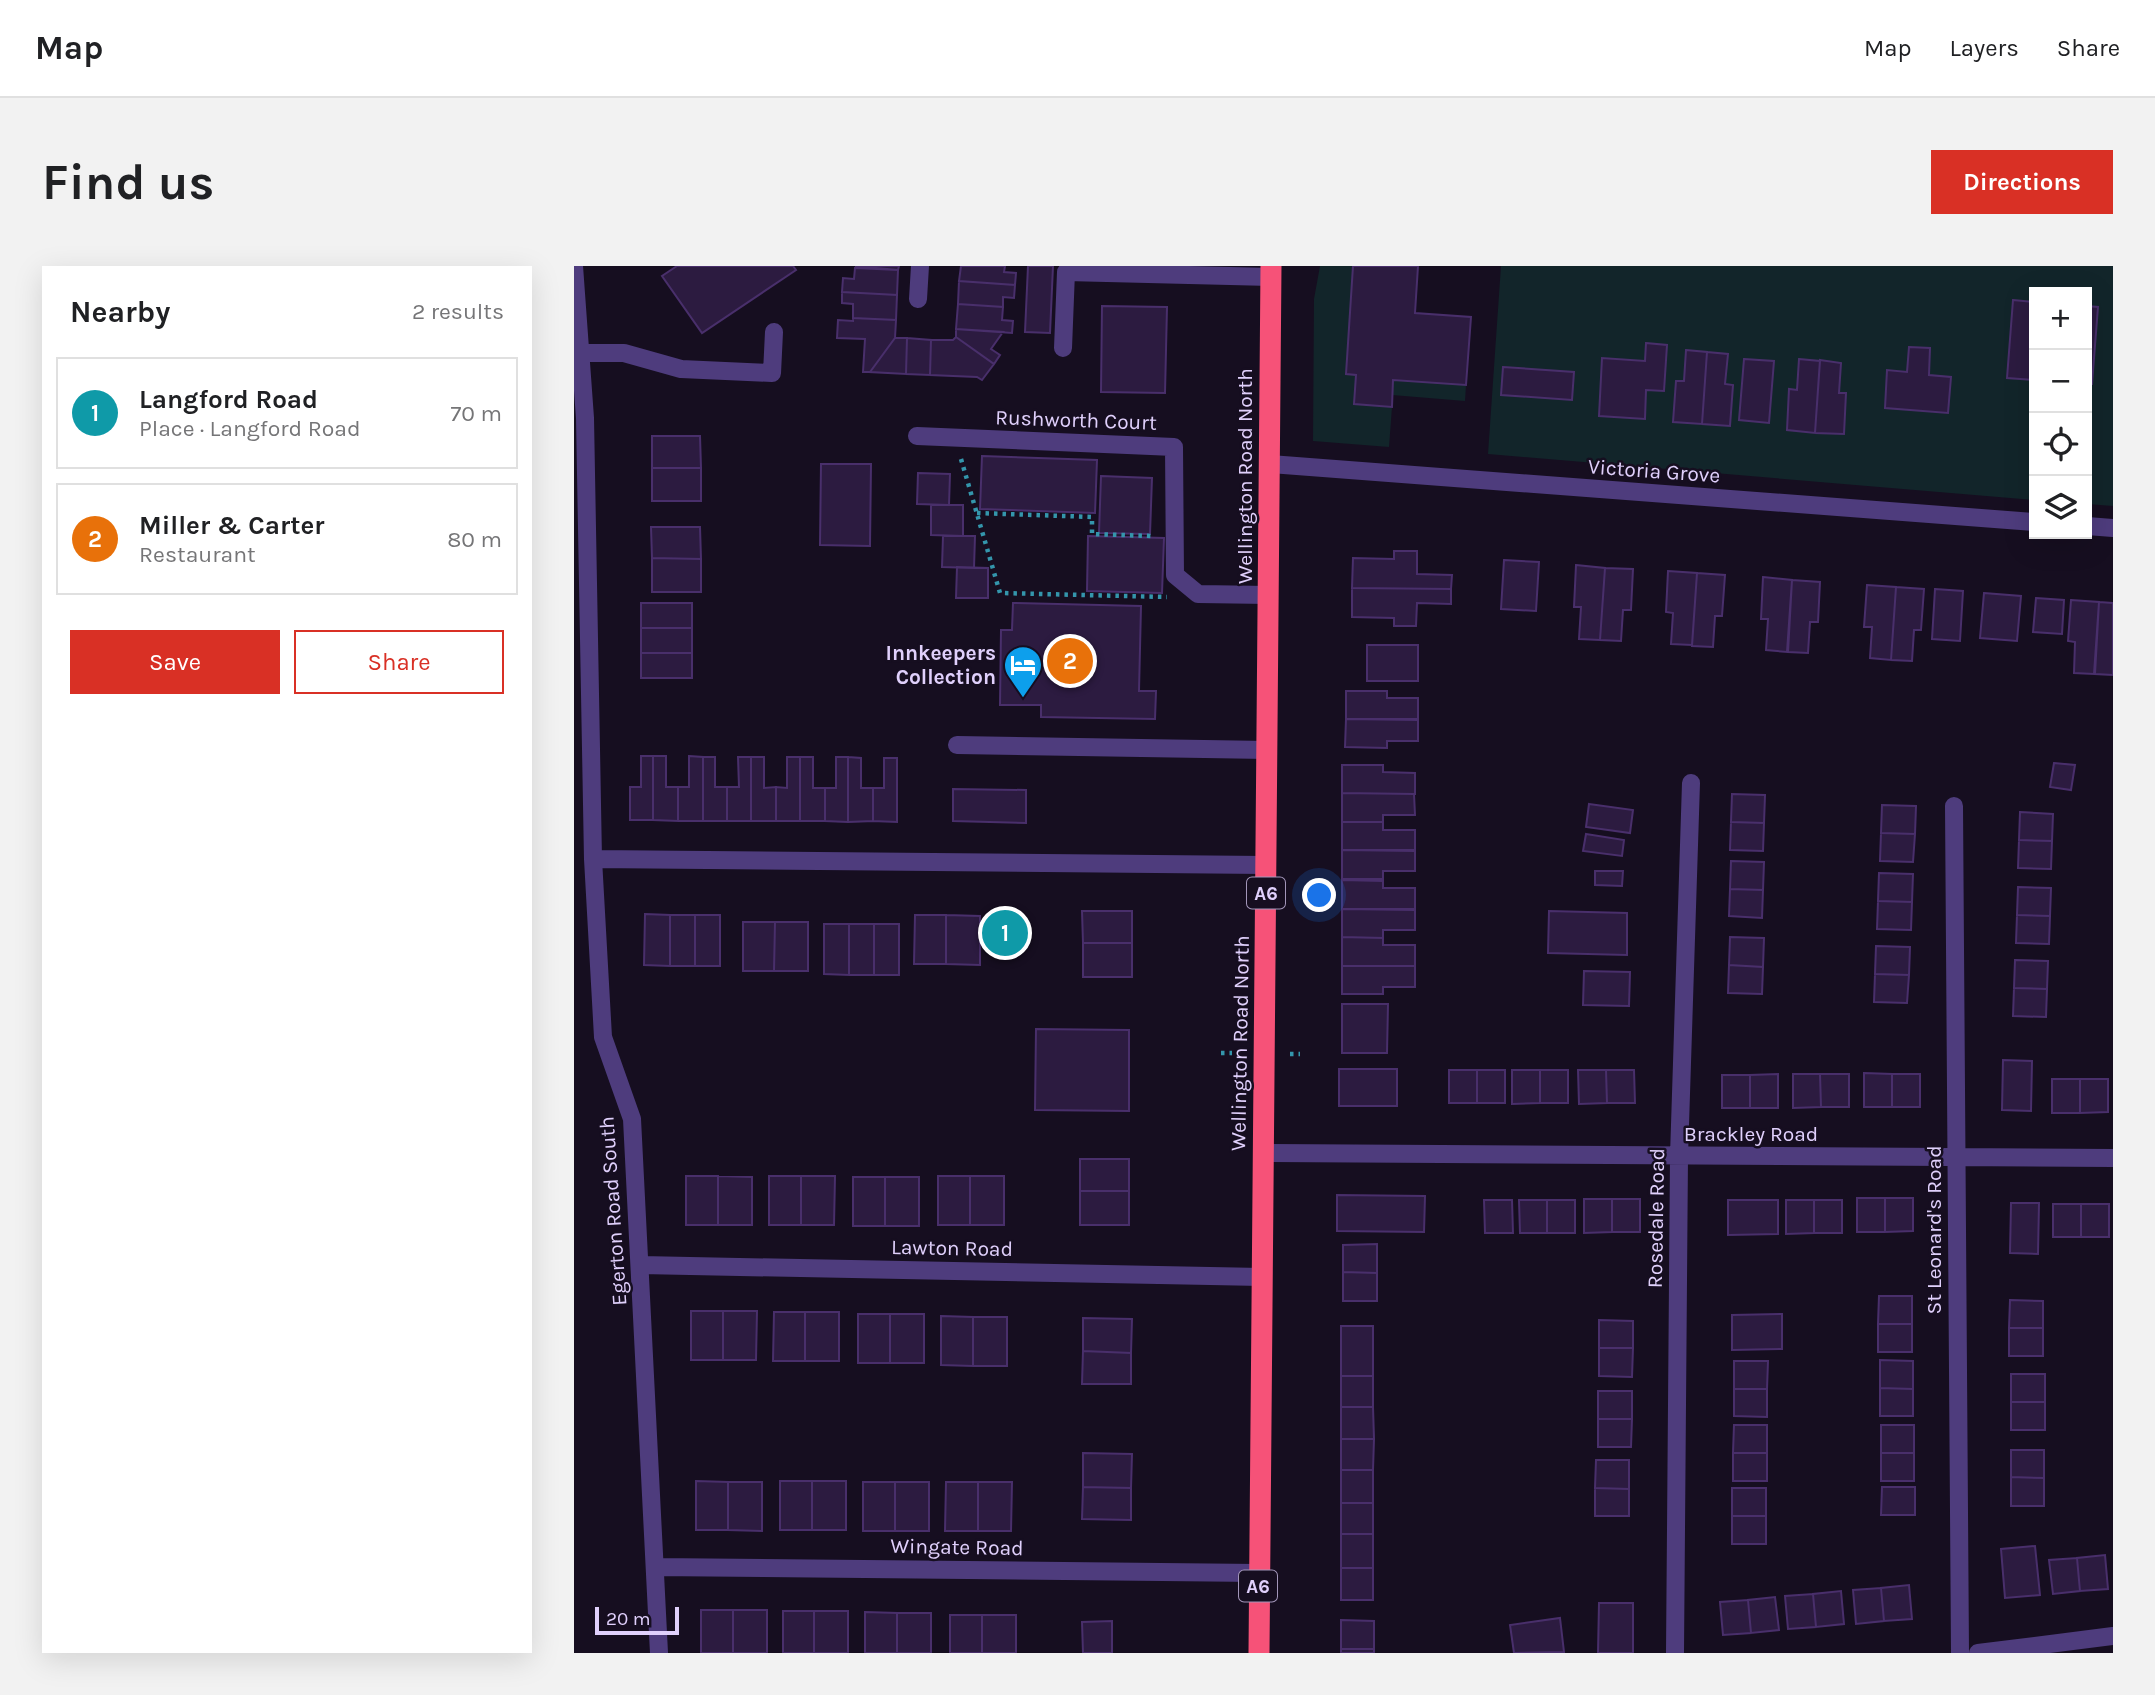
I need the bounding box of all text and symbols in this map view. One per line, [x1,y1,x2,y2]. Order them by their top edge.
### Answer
text: Map [35,29,103,67]
text: Map [1864,34,1912,62]
text: Layers [1950,34,2019,62]
text: Share [2057,34,2120,62]
button: Directions [1931,150,2113,214]
text: Find us [42,154,214,211]
map controls [2029,287,2092,539]
button: + [2029,287,2092,350]
text: Nearby [70,294,170,330]
text: 2 results [412,298,504,325]
button: − [2029,350,2092,413]
street label: Wellington Road North [1233,368,1257,584]
text: Langford Road [139,384,318,415]
text: 1 [91,400,99,427]
text: 70 m [451,400,502,427]
street label: Rushworth Court [995,405,1157,435]
button: locate [2029,413,2092,476]
text: Place · Langford Road [139,415,361,442]
street label: Victoria Grove [1587,454,1721,488]
button: layers [2029,476,2092,539]
text: Miller & Carter [139,510,324,541]
text: 2 [88,526,102,553]
text: 80 m [447,526,502,553]
text: Restaurant [139,541,256,568]
button: Save [70,630,280,694]
button: Share [294,630,504,694]
pin: 2 [1047,635,1093,687]
place label: Innkeepers Collection [885,641,996,689]
hotel icon: Innkeepers Collection [1002,644,1044,699]
road number: A6 [1247,878,1285,908]
your location [1302,878,1336,912]
pin: 1 [982,907,1028,959]
street label: Wellington Road North [1226,935,1254,1151]
street label: Egerton Road South [594,1115,632,1307]
street label: Brackley Road [1684,1122,1818,1146]
street label: St Leonard's Road [1922,1145,1946,1315]
street label: Rosedale Road [1643,1148,1669,1288]
street label: Lawton Road [891,1235,1013,1261]
street label: Wingate Road [890,1534,1024,1560]
road number: A6 [1239,1570,1277,1602]
scale bar [595,1604,679,1636]
text: 20 m [606,1608,651,1630]

